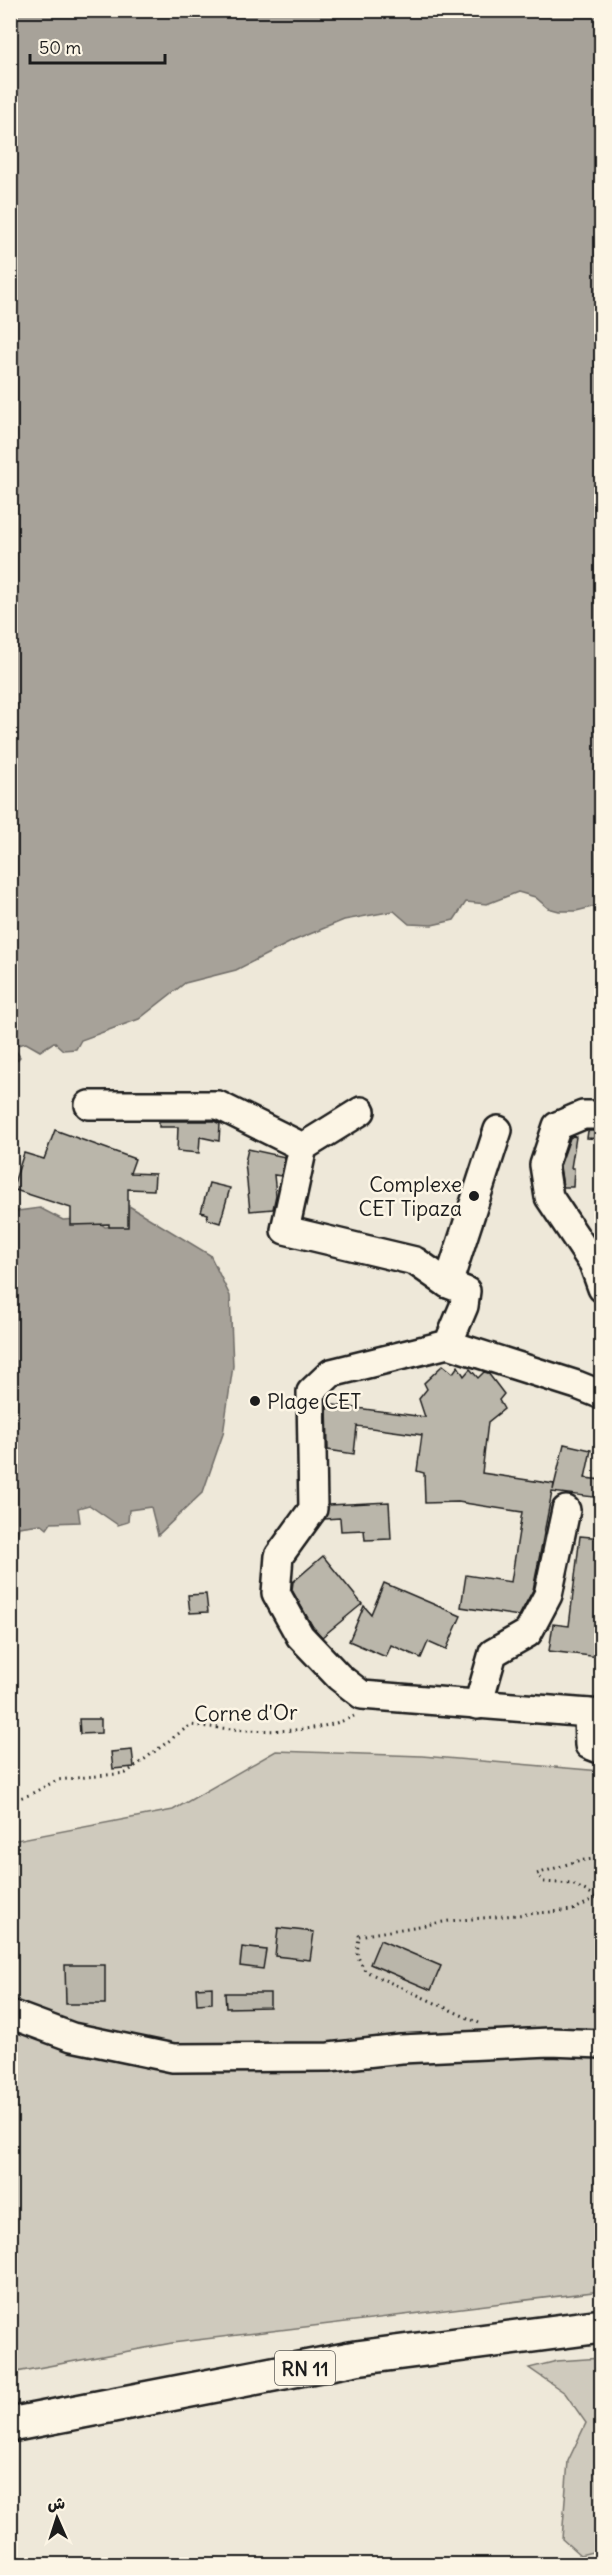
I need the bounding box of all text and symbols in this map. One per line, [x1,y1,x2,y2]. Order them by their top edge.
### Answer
scale bar [30,27,165,65]
text: 50 m [39,36,81,59]
place label: Complexe CET Tipaza [359,1171,462,1222]
marker: Complexe CET Tipaza [467,1189,481,1203]
place label: Plage CET [267,1388,361,1415]
marker: Plage CET [248,1394,262,1408]
street label: Corne d'Or [194,1699,298,1727]
road number: RN 11 [275,2351,335,2385]
north arrow [27,2488,87,2548]
text: ش [47,2493,66,2513]

